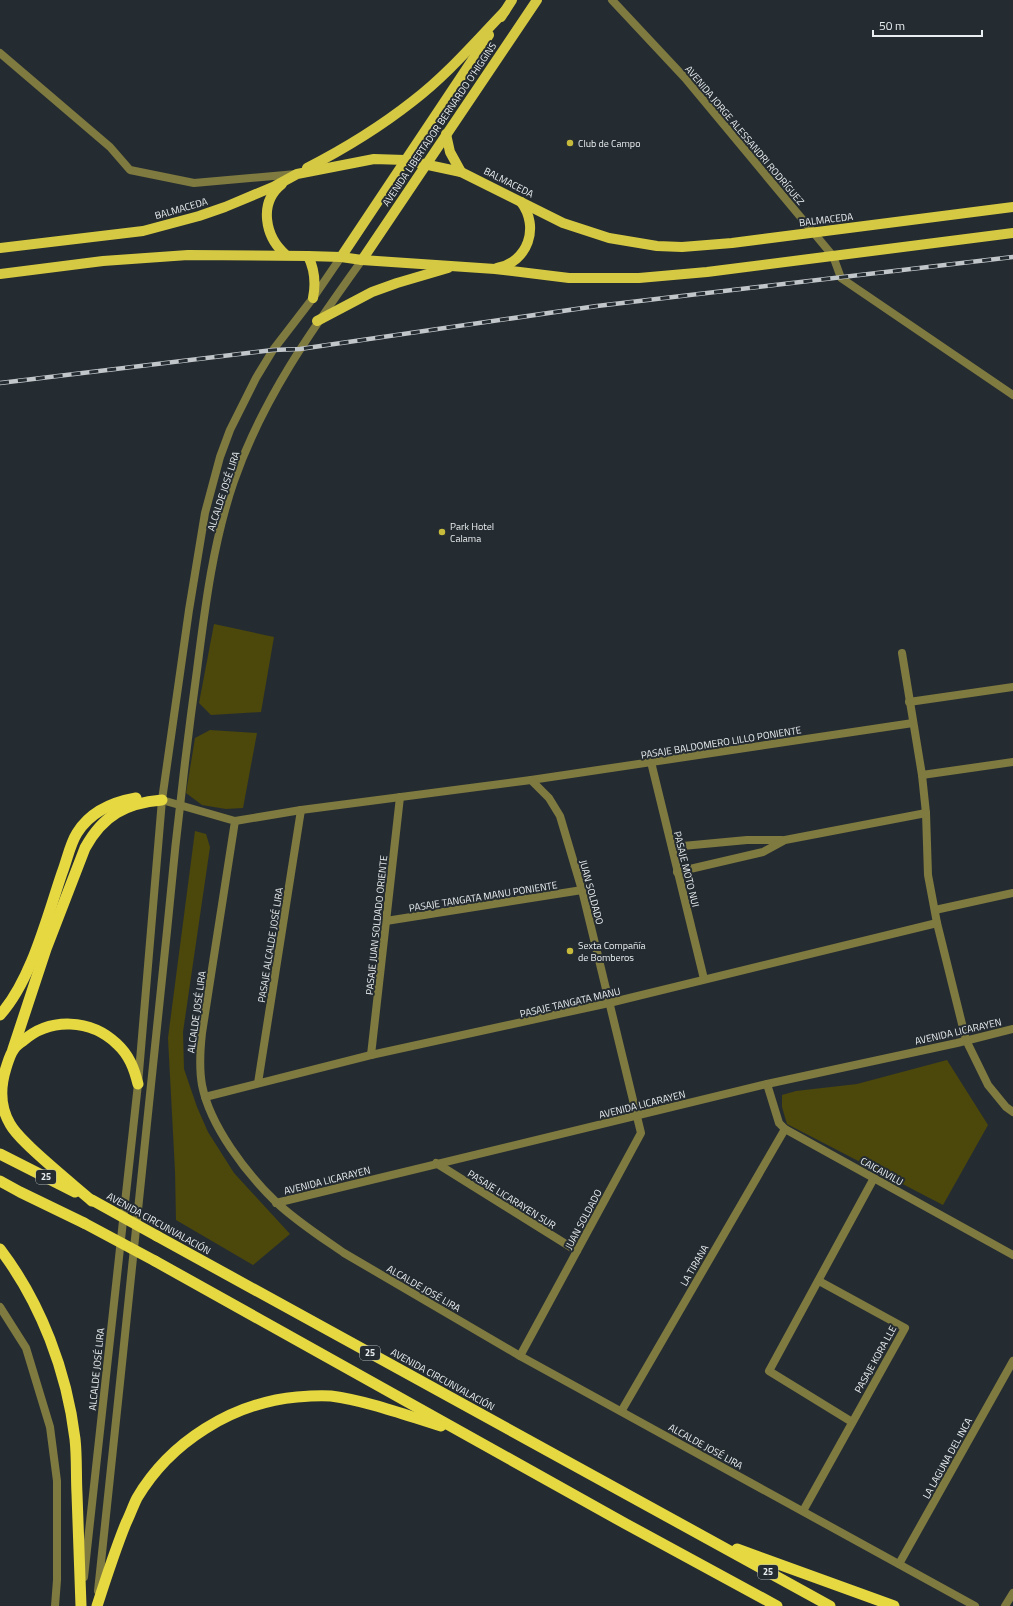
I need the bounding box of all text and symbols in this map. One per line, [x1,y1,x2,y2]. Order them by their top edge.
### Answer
scale bar [873,12,982,38]
text: 50 m [879,16,905,35]
street label: AVENIDA LIBERTADOR BERNARDO O'HIGGINS [379,39,500,209]
street label: AVENIDA JORGE ALESSANDRI RODRÍGUEZ [681,62,808,209]
place label: Club de Campo [578,136,640,151]
marker: Club de Campo [565,138,575,148]
street label: BALMACEDA [481,163,536,201]
street label: BALMACEDA [153,194,209,223]
street label: BALMACEDA [798,209,854,230]
street label: ALCALDE JOSÉ LIRA [204,449,243,533]
place label: Park Hotel Calama [450,519,494,546]
marker: Park Hotel Calama [437,527,447,537]
street label: PASAJE BALDOMERO LILLO PONIENTE [640,722,803,763]
street label: PASAJE MOTO NUI [670,830,703,909]
street label: PASAJE JUAN SOLDADO ORIENTE [362,854,391,996]
street label: JUAN SOLDADO [576,858,607,926]
street label: PASAJE TANGATA MANU PONIENTE [408,877,559,916]
street label: PASAJE ALCALDE JOSÉ LIRA [254,886,287,1004]
place label: Sexta Compañía de Bomberos [578,938,646,965]
marker: Sexta Compañía de Bomberos [565,946,575,956]
street label: ALCALDE JOSÉ LIRA [183,970,210,1054]
street label: PASAJE TANGATA MANU [518,984,622,1021]
street label: AVENIDA LICARAYEN [913,1014,1003,1049]
street label: AVENIDA LICARAYEN [597,1086,687,1122]
street label: CAICAIVILU [858,1153,906,1189]
street label: AVENIDA LICARAYEN [282,1162,372,1198]
street label: PASAJE LICARAYEN SUR [465,1166,559,1233]
road number: 25 [36,1170,56,1184]
street label: JUAN SOLDADO [561,1186,606,1252]
street label: AVENIDA CIRCUNVALACIÓN [104,1189,213,1258]
street label: LA TIRANA [677,1242,712,1289]
street label: ALCALDE JOSÉ LIRA [384,1261,463,1316]
street label: PASAJE KORA LLE [851,1322,900,1396]
street label: ALCALDE JOSÉ LIRA [85,1327,108,1411]
street label: AVENIDA CIRCUNVALACIÓN [388,1345,497,1414]
road number: 25 [360,1346,380,1360]
street label: LA LAGUNA DEL INCA [919,1415,976,1502]
street label: ALCALDE JOSÉ LIRA [666,1420,746,1473]
road number: 25 [758,1565,778,1579]

